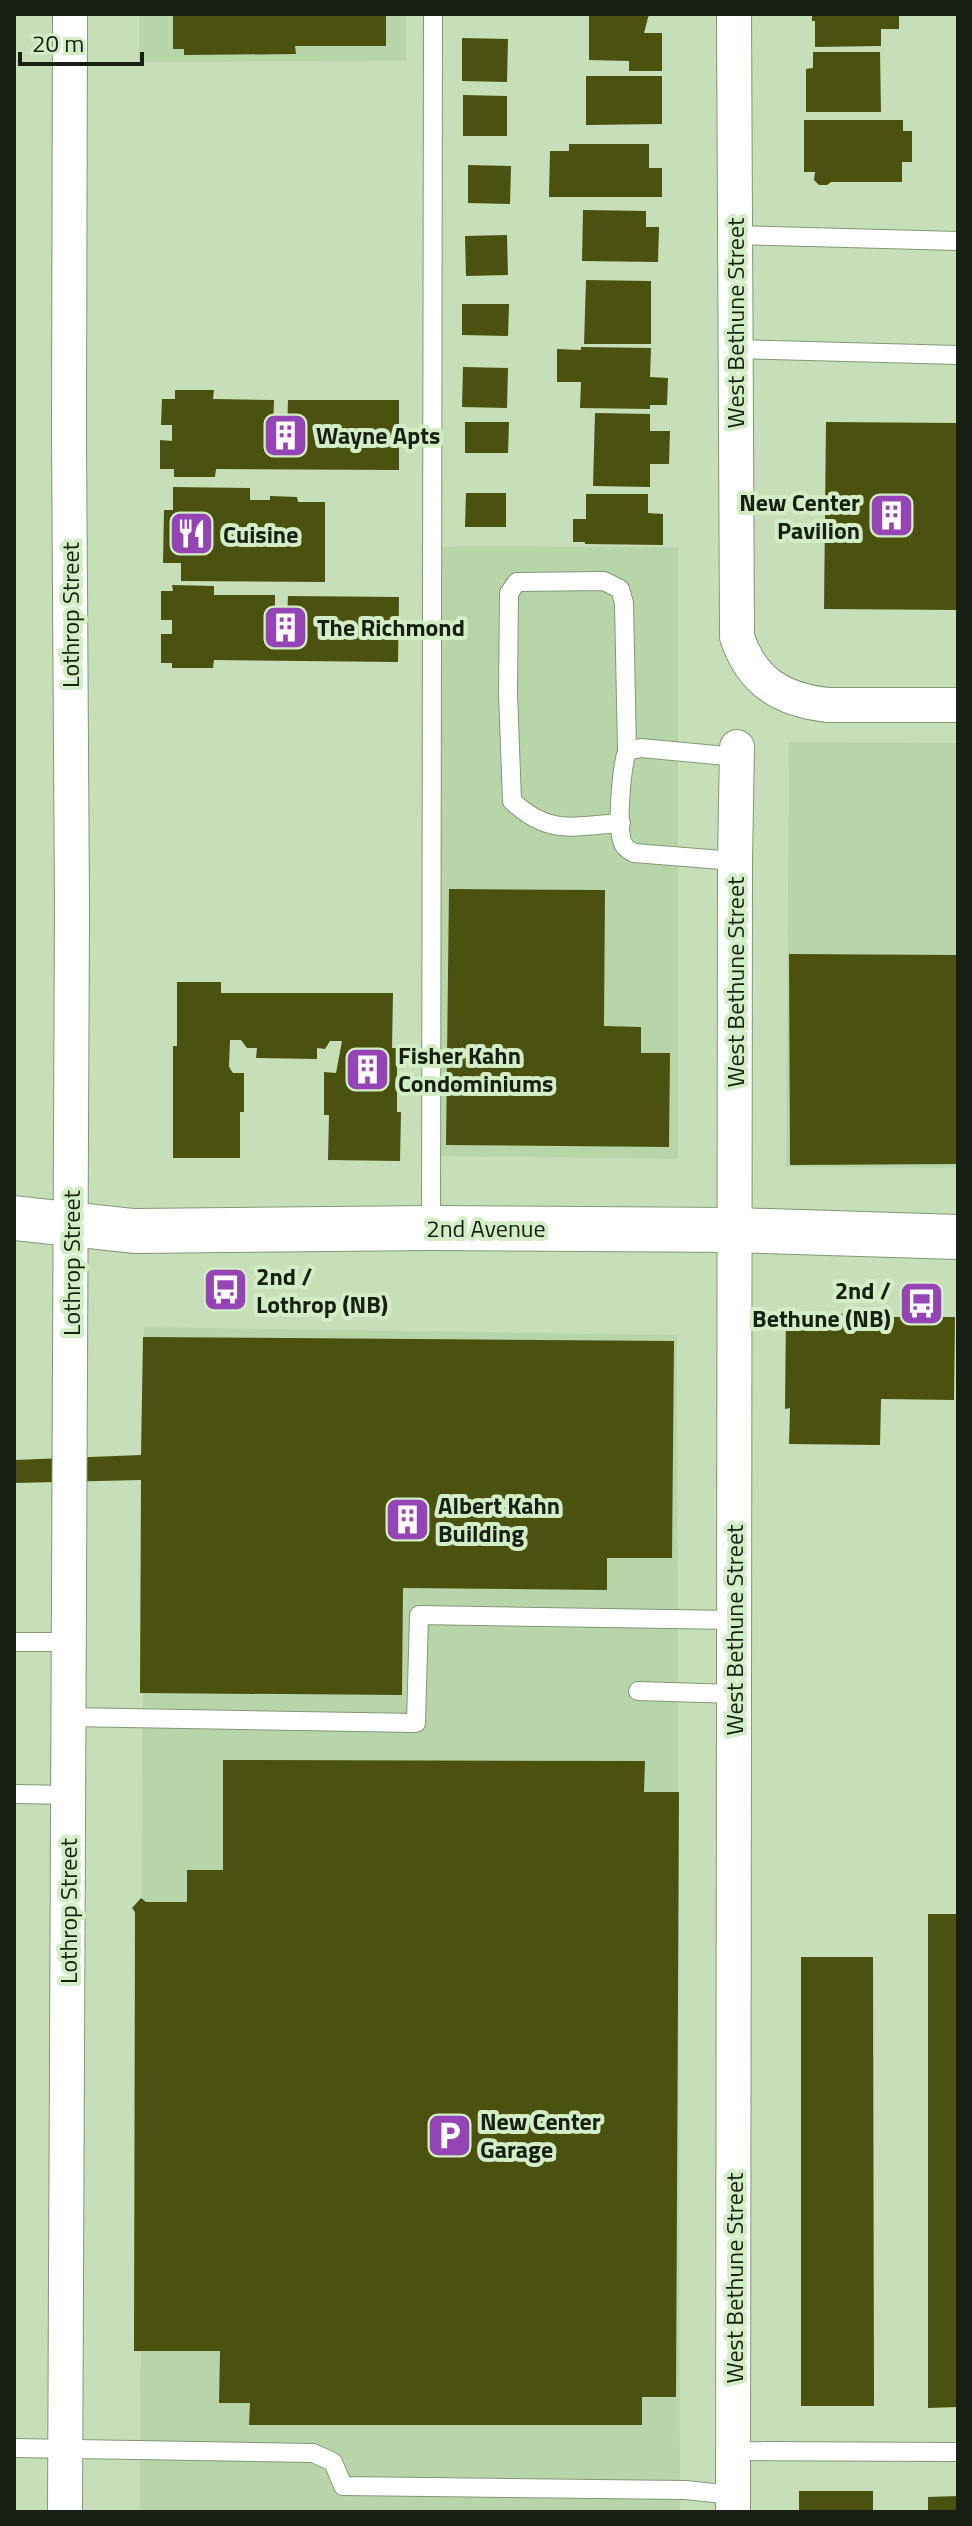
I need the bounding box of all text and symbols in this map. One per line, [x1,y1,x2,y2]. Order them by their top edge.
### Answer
scale bar [20,16,142,66]
text: 20 m [32,25,84,61]
street label: West Bethune Street [717,217,753,428]
building icon: Wayne Apts [261,411,309,459]
place label: Wayne Apts [316,417,440,453]
place label: New Center Pavilion [739,484,860,548]
building icon: New Center Pavilion [867,492,915,540]
restaurant icon: Cuisine [168,510,216,558]
place label: Cuisine [223,516,298,552]
street label: Lothrop Street [52,542,88,688]
building icon: The Richmond [262,603,310,651]
place label: The Richmond [317,609,465,645]
street label: West Bethune Street [717,876,753,1087]
place label: Fisher Kahn Condominiums [398,1037,553,1101]
building icon: Fisher Kahn Condominiums [343,1045,391,1093]
street label: Lothrop Street [53,1190,89,1336]
street label: 2nd Avenue [426,1210,546,1246]
place label: 2nd / Lothrop (NB) [256,1258,388,1322]
bus stop icon: 2nd / Lothrop (NB) [201,1266,249,1314]
place label: 2nd / Bethune (NB) [752,1272,891,1336]
bus stop icon: 2nd / Bethune (NB) [898,1280,946,1328]
place label: Albert Kahn Building [438,1487,560,1551]
building icon: Albert Kahn Building [383,1495,431,1543]
street label: West Bethune Street [716,1524,752,1735]
street label: Lothrop Street [50,1838,86,1984]
place label: New Center Garage [480,2103,601,2167]
parking icon: New Center Garage [425,2111,473,2159]
street label: West Bethune Street [716,2172,752,2383]

